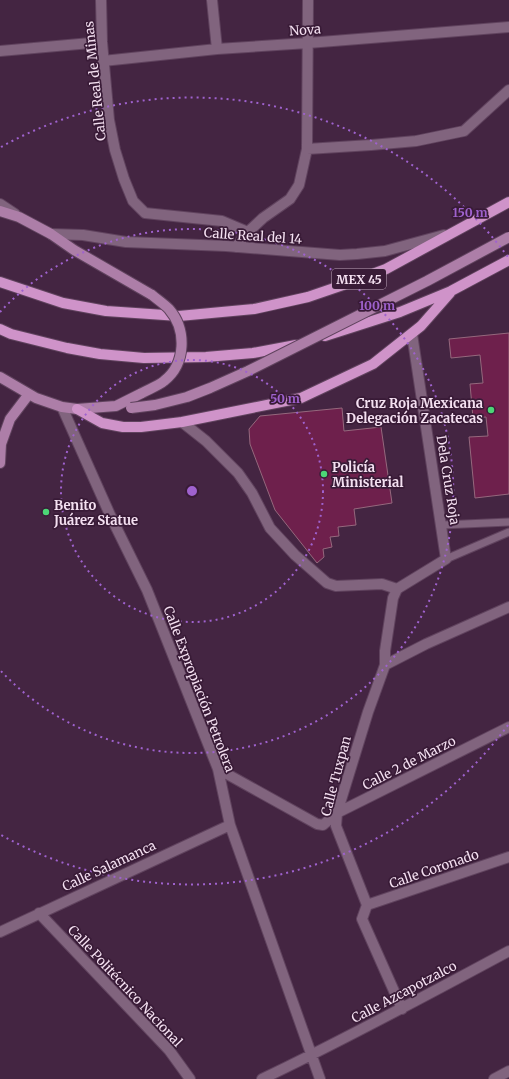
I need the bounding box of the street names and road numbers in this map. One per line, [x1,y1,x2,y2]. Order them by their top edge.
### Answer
street label: Calle Real de Minas [80,20,110,142]
street label: Nova [289,20,321,40]
street label: Calle Real del 14 [203,224,303,248]
road number: MEX 45 [332,269,386,289]
street label: Dela Cruz Roja [433,434,463,526]
street label: Calle Expropiación Petrolera [159,604,239,774]
street label: Calle 2 de Marzo [359,732,459,794]
street label: Calle Tuxpan [317,734,355,818]
street label: Calle Salamanca [59,837,159,895]
street label: Calle Coronado [387,846,481,892]
street label: Calle Politécnico Nacional [64,922,186,1050]
street label: Calle Azcapotzalco [348,957,460,1027]

